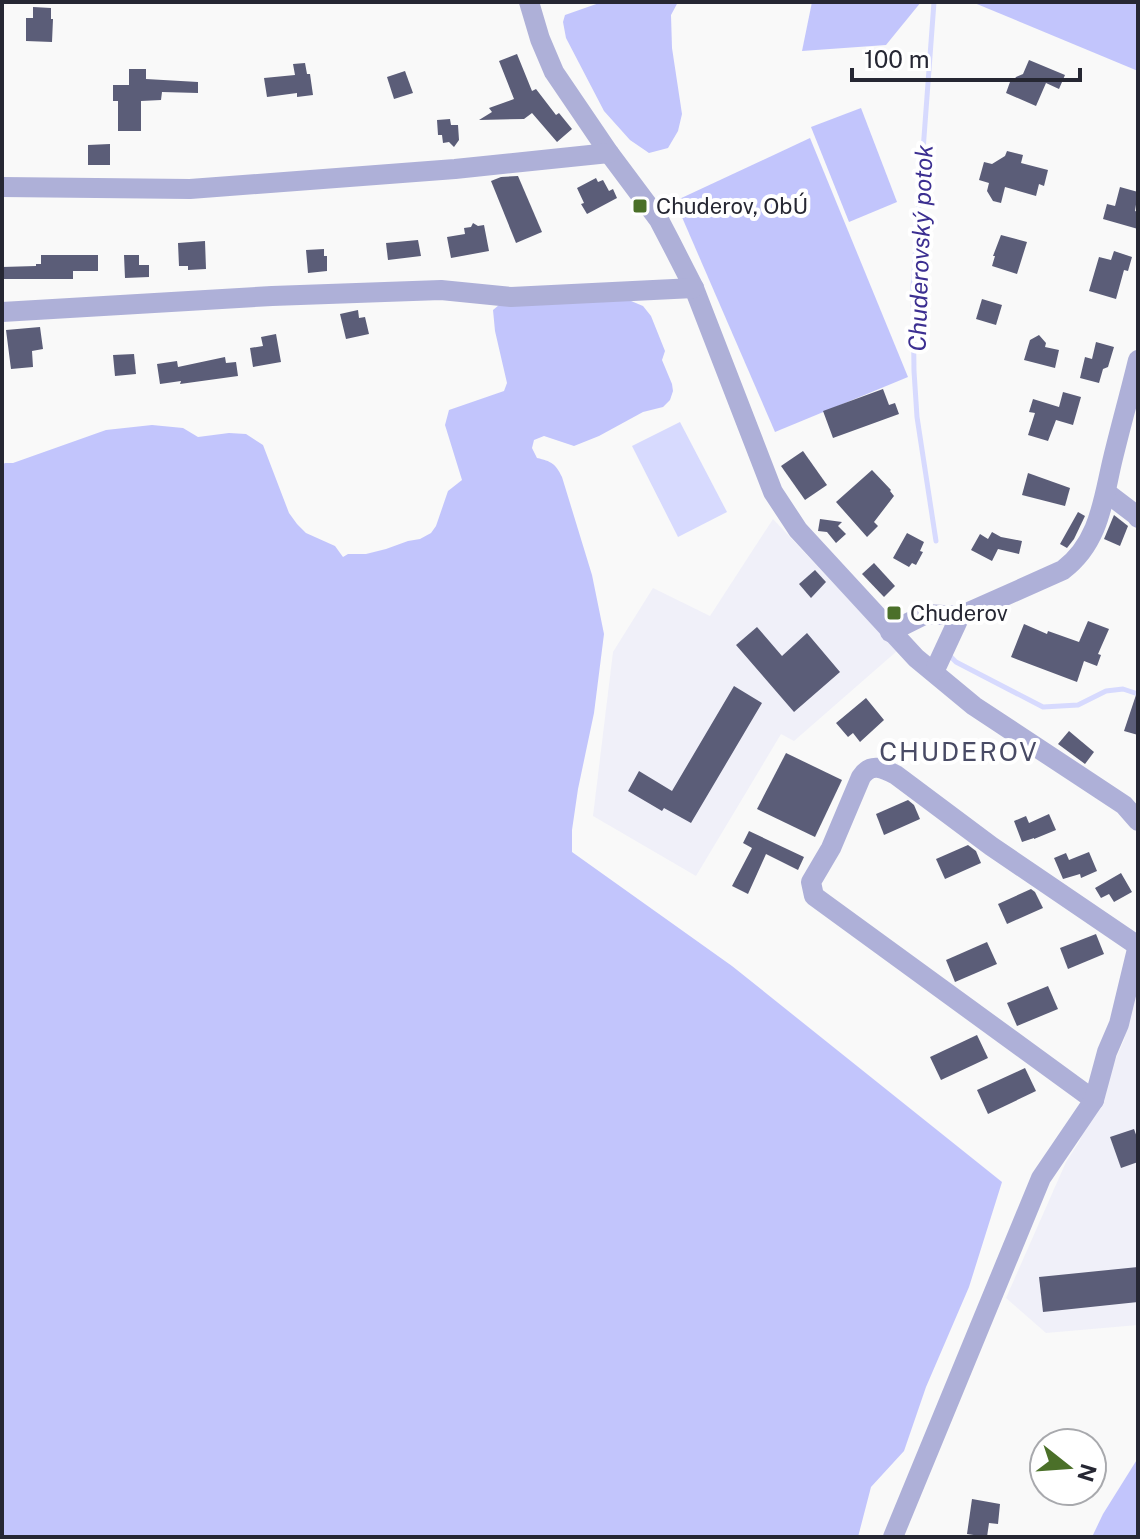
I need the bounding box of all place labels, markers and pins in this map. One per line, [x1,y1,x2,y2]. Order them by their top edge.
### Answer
place label: Chuderov, ObÚ [656,192,808,219]
marker: Chuderov, ObÚ [631,197,649,215]
place label: Chuderov [910,600,1008,626]
marker: Chuderov [885,604,903,622]

